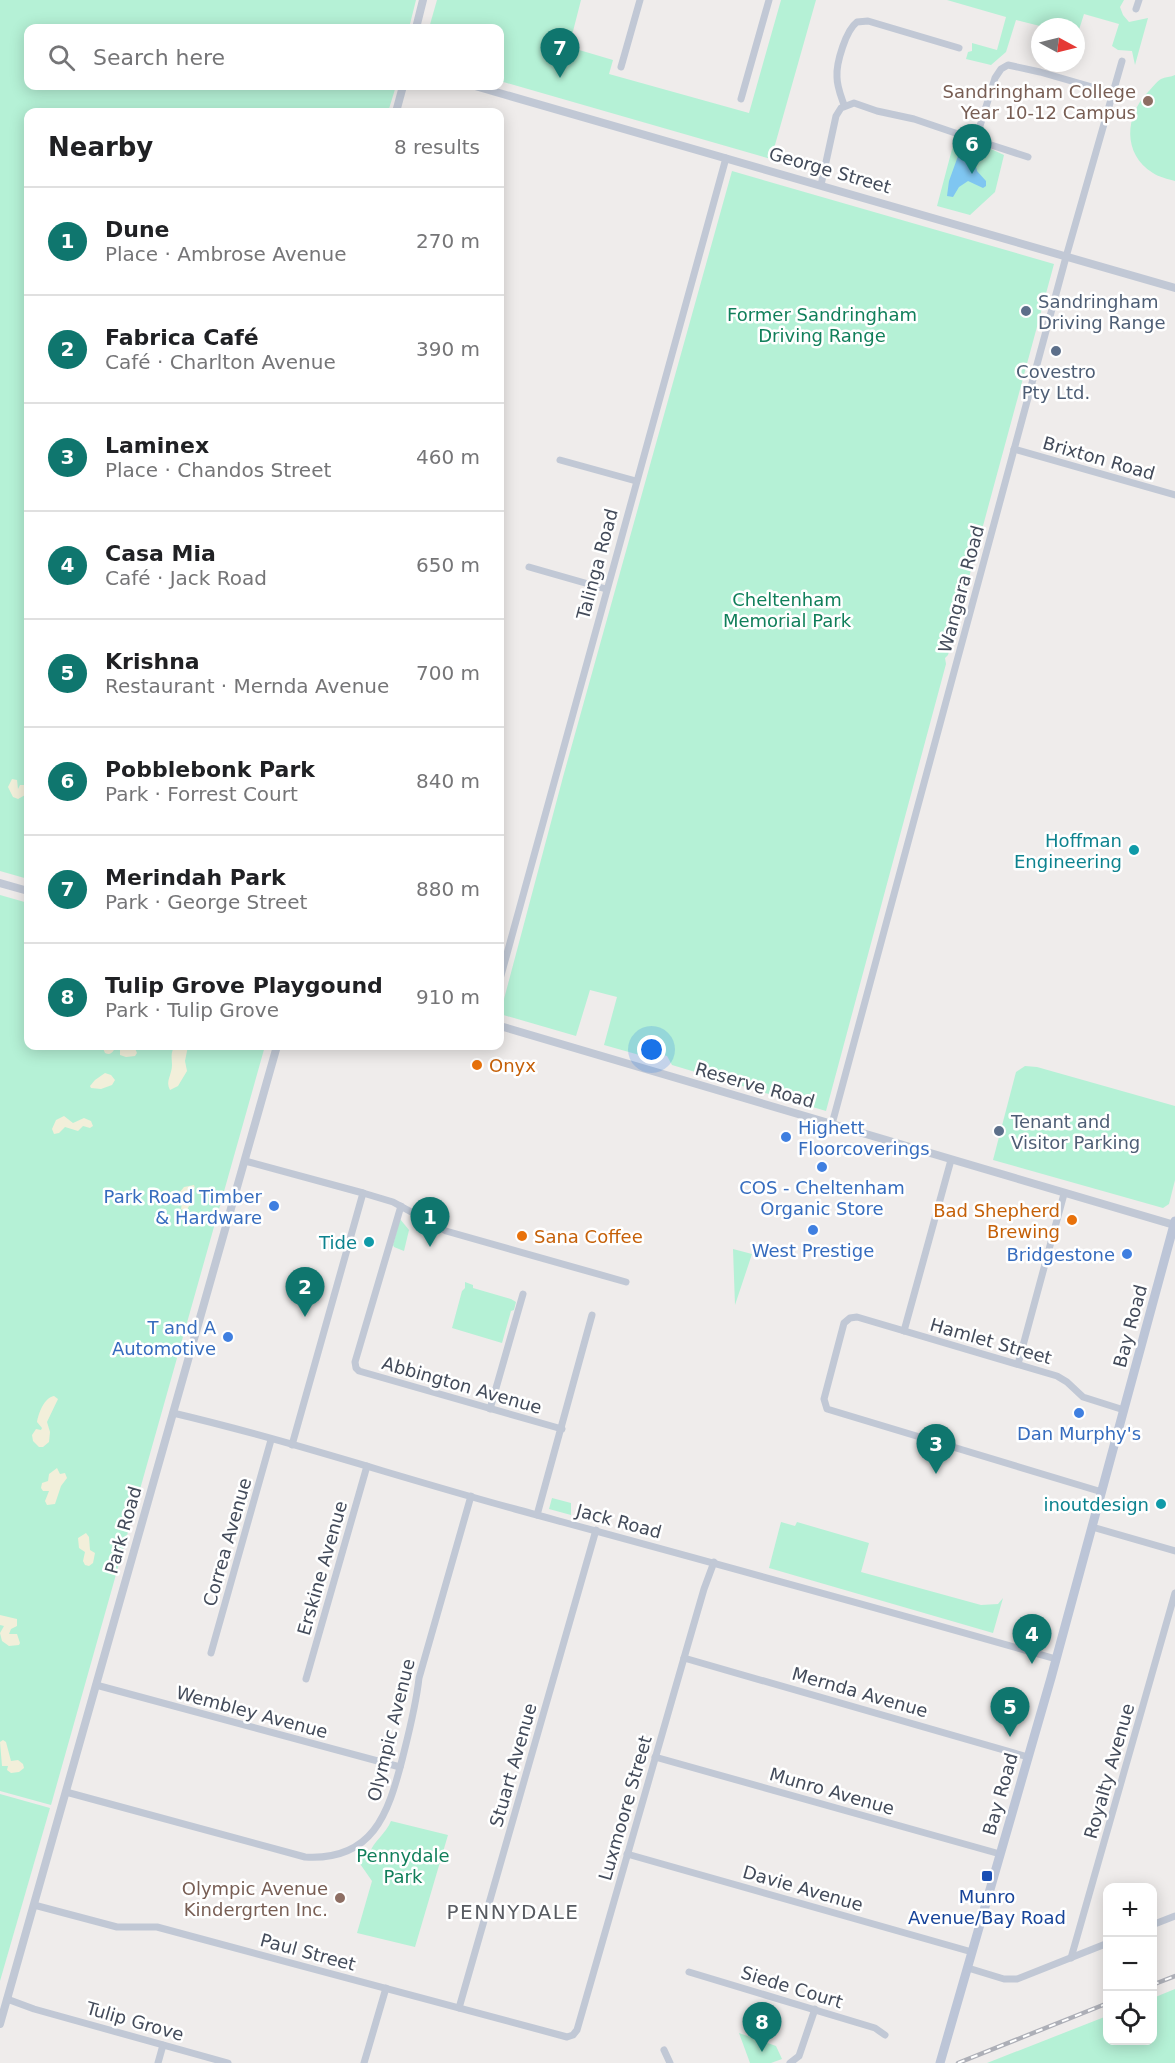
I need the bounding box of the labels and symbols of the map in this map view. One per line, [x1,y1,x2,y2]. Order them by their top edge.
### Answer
north arrow [1031,18,1085,72]
pin: 7 [540,28,580,78]
place label: Sandringham College Year 10-12 Campus [943,81,1136,123]
marker: Sandringham College Year 10-12 Campus [1141,94,1155,108]
pin: 6 [952,124,992,174]
street label: George Street [767,143,893,197]
place label: Sandringham Driving Range [1038,291,1166,333]
park label: Former Sandringham Driving Range [727,304,917,346]
marker: Sandringham Driving Range [1019,304,1033,318]
marker: Covestro Pty Ltd. [1049,344,1063,358]
place label: Covestro Pty Ltd. [1016,361,1096,403]
street label: Brixton Road [1040,432,1158,484]
street label: Talinga Road [572,506,622,623]
street label: Wangara Road [934,523,988,655]
park label: Cheltenham Memorial Park [723,589,852,631]
place label: Hoffman Engineering [1014,830,1122,872]
marker: Hoffman Engineering [1127,843,1141,857]
your location [637,1035,666,1064]
place label: Onyx [489,1055,536,1076]
marker: Onyx [470,1058,484,1072]
street label: Reserve Road [693,1058,817,1112]
place label: Tenant and Visitor Parking [1010,1111,1140,1153]
place label: Highett Floorcoverings [798,1117,930,1159]
marker: Tenant and Visitor Parking [992,1124,1006,1138]
marker: Highett Floorcoverings [779,1130,793,1144]
marker: COS - Cheltenham Organic Store [815,1160,829,1174]
place label: COS - Cheltenham Organic Store [739,1177,905,1219]
place label: Park Road Timber & Hardware [104,1186,263,1228]
pin: 1 [410,1198,450,1247]
marker: Park Road Timber & Hardware [267,1199,281,1213]
place label: Bad Shepherd Brewing [933,1200,1060,1242]
marker: Bad Shepherd Brewing [1065,1213,1079,1227]
marker: West Prestige [806,1223,820,1237]
place label: Sana Coffee [534,1226,643,1247]
marker: Sana Coffee [515,1229,529,1243]
place label: Tide [318,1232,357,1253]
marker: Tide [362,1235,376,1249]
place label: West Prestige [752,1240,874,1261]
place label: Bridgestone [1006,1244,1115,1265]
marker: Bridgestone [1120,1247,1134,1261]
pin: 2 [286,1268,324,1317]
street label: Bay Road [1109,1282,1151,1370]
street label: Hamlet Street [928,1314,1054,1368]
place label: T and A Automotive [112,1317,217,1359]
marker: T and A Automotive [221,1330,235,1344]
street label: Abbington Avenue [380,1352,544,1418]
marker: Dan Murphy's [1072,1406,1086,1420]
place label: Dan Murphy's [1017,1423,1141,1444]
pin: 3 [916,1424,956,1474]
street label: Correa Avenue [199,1475,255,1609]
street label: Park Road [101,1484,145,1576]
place label: inoutdesign [1043,1494,1149,1515]
marker: inoutdesign [1154,1497,1168,1511]
street label: Erskine Avenue [293,1498,351,1638]
street label: Jack Road [573,1499,664,1542]
pin: 4 [1012,1614,1052,1664]
street label: Olympic Avenue [363,1656,419,1804]
street label: Mernda Avenue [790,1663,930,1721]
street label: Wembley Avenue [174,1682,330,1742]
pin: 5 [990,1688,1030,1737]
street label: Stuart Avenue [485,1701,541,1829]
street label: Royalty Avenue [1080,1701,1138,1841]
street label: Luxmoore Street [594,1733,656,1883]
street label: Bay Road [978,1750,1022,1838]
street label: Munro Avenue [767,1763,897,1819]
park label: Pennydale Park [356,1845,450,1887]
street label: Davie Avenue [740,1861,866,1915]
marker: Munro Avenue/Bay Road [980,1869,994,1883]
place label: Olympic Avenue Kindergrten Inc. [182,1878,328,1920]
place label: Munro Avenue/Bay Road [908,1886,1066,1928]
marker: Olympic Avenue Kindergrten Inc. [333,1891,347,1905]
district label: PENNYDALE [447,1900,579,1924]
street label: Paul Street [258,1929,358,1975]
street label: Siede Court [739,1962,845,2012]
street label: Tulip Grove [83,1997,186,2045]
pin: 8 [742,2002,782,2052]

